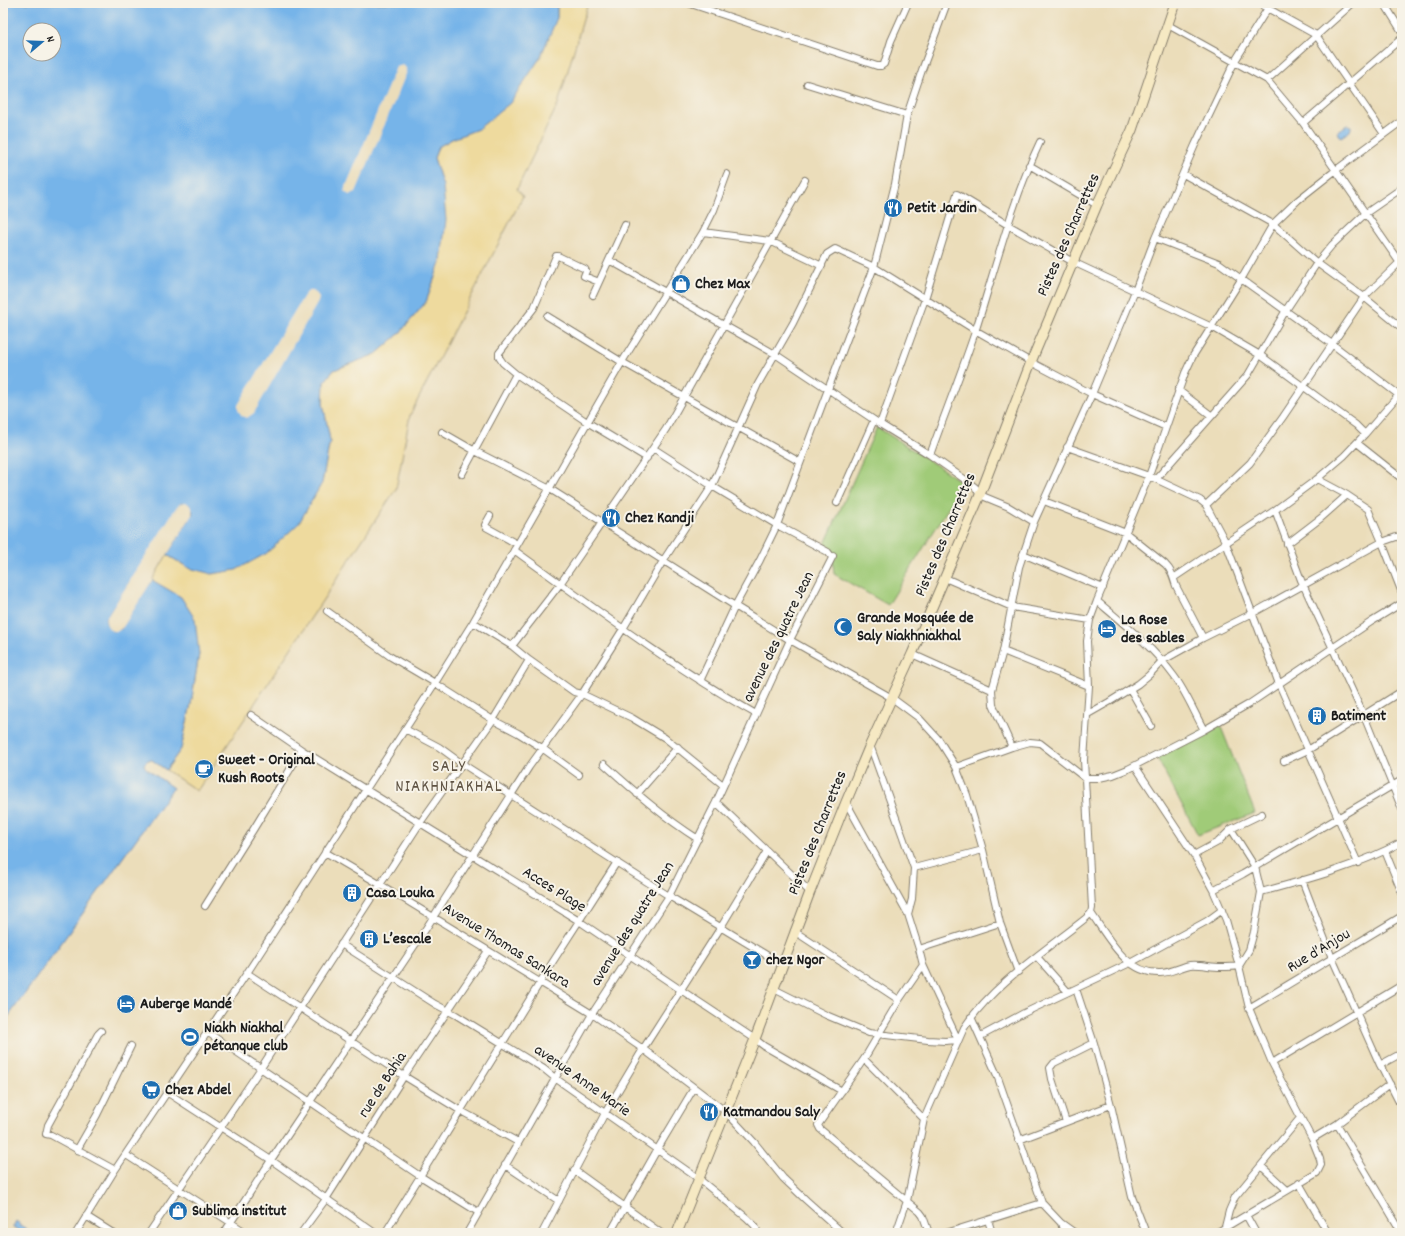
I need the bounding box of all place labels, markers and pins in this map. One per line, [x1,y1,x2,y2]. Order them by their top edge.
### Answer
restaurant icon: Petit Jardin [882,197,904,219]
place label: Petit Jardin [907,197,977,220]
shop icon: Chez Max [670,273,692,295]
place label: Chez Max [695,273,750,296]
restaurant icon: Chez Kandji [600,507,622,529]
place label: Chez Kandji [625,507,694,530]
place label: Grande Mosquée de Saly Niakhniakhal [857,607,974,648]
place label: La Rose des sables [1121,609,1185,650]
mosque icon: Grande Mosquée de Saly Niakhniakhal [832,616,854,638]
hotel icon: La Rose des sables [1096,618,1118,640]
building icon: Batiment [1306,705,1328,727]
place label: Batiment [1331,705,1386,728]
place label: Sweet - Original Kush Roots [218,749,315,790]
cafe icon: Sweet - Original Kush Roots [193,758,215,780]
building icon: Casa Louka [341,882,363,904]
place label: Casa Louka [366,882,435,905]
building icon: L’escale [358,928,380,950]
place label: L’escale [383,928,431,951]
bar icon: chez Ngor [741,949,763,971]
place label: chez Ngor [766,949,826,972]
hotel icon: Auberge Mandé [115,993,137,1015]
place label: Auberge Mandé [140,993,232,1016]
place label: Niakh Niakhal pétanque club [204,1017,288,1058]
sports icon: Niakh Niakhal pétanque club [179,1026,201,1048]
supermarket icon: Chez Abdel [140,1079,162,1101]
place label: Chez Abdel [165,1079,231,1102]
restaurant icon: Katmandou Saly [698,1101,720,1123]
place label: Katmandou Saly [723,1101,821,1124]
shop icon: Sublima institut [167,1200,189,1222]
place label: Sublima institut [192,1200,286,1223]

